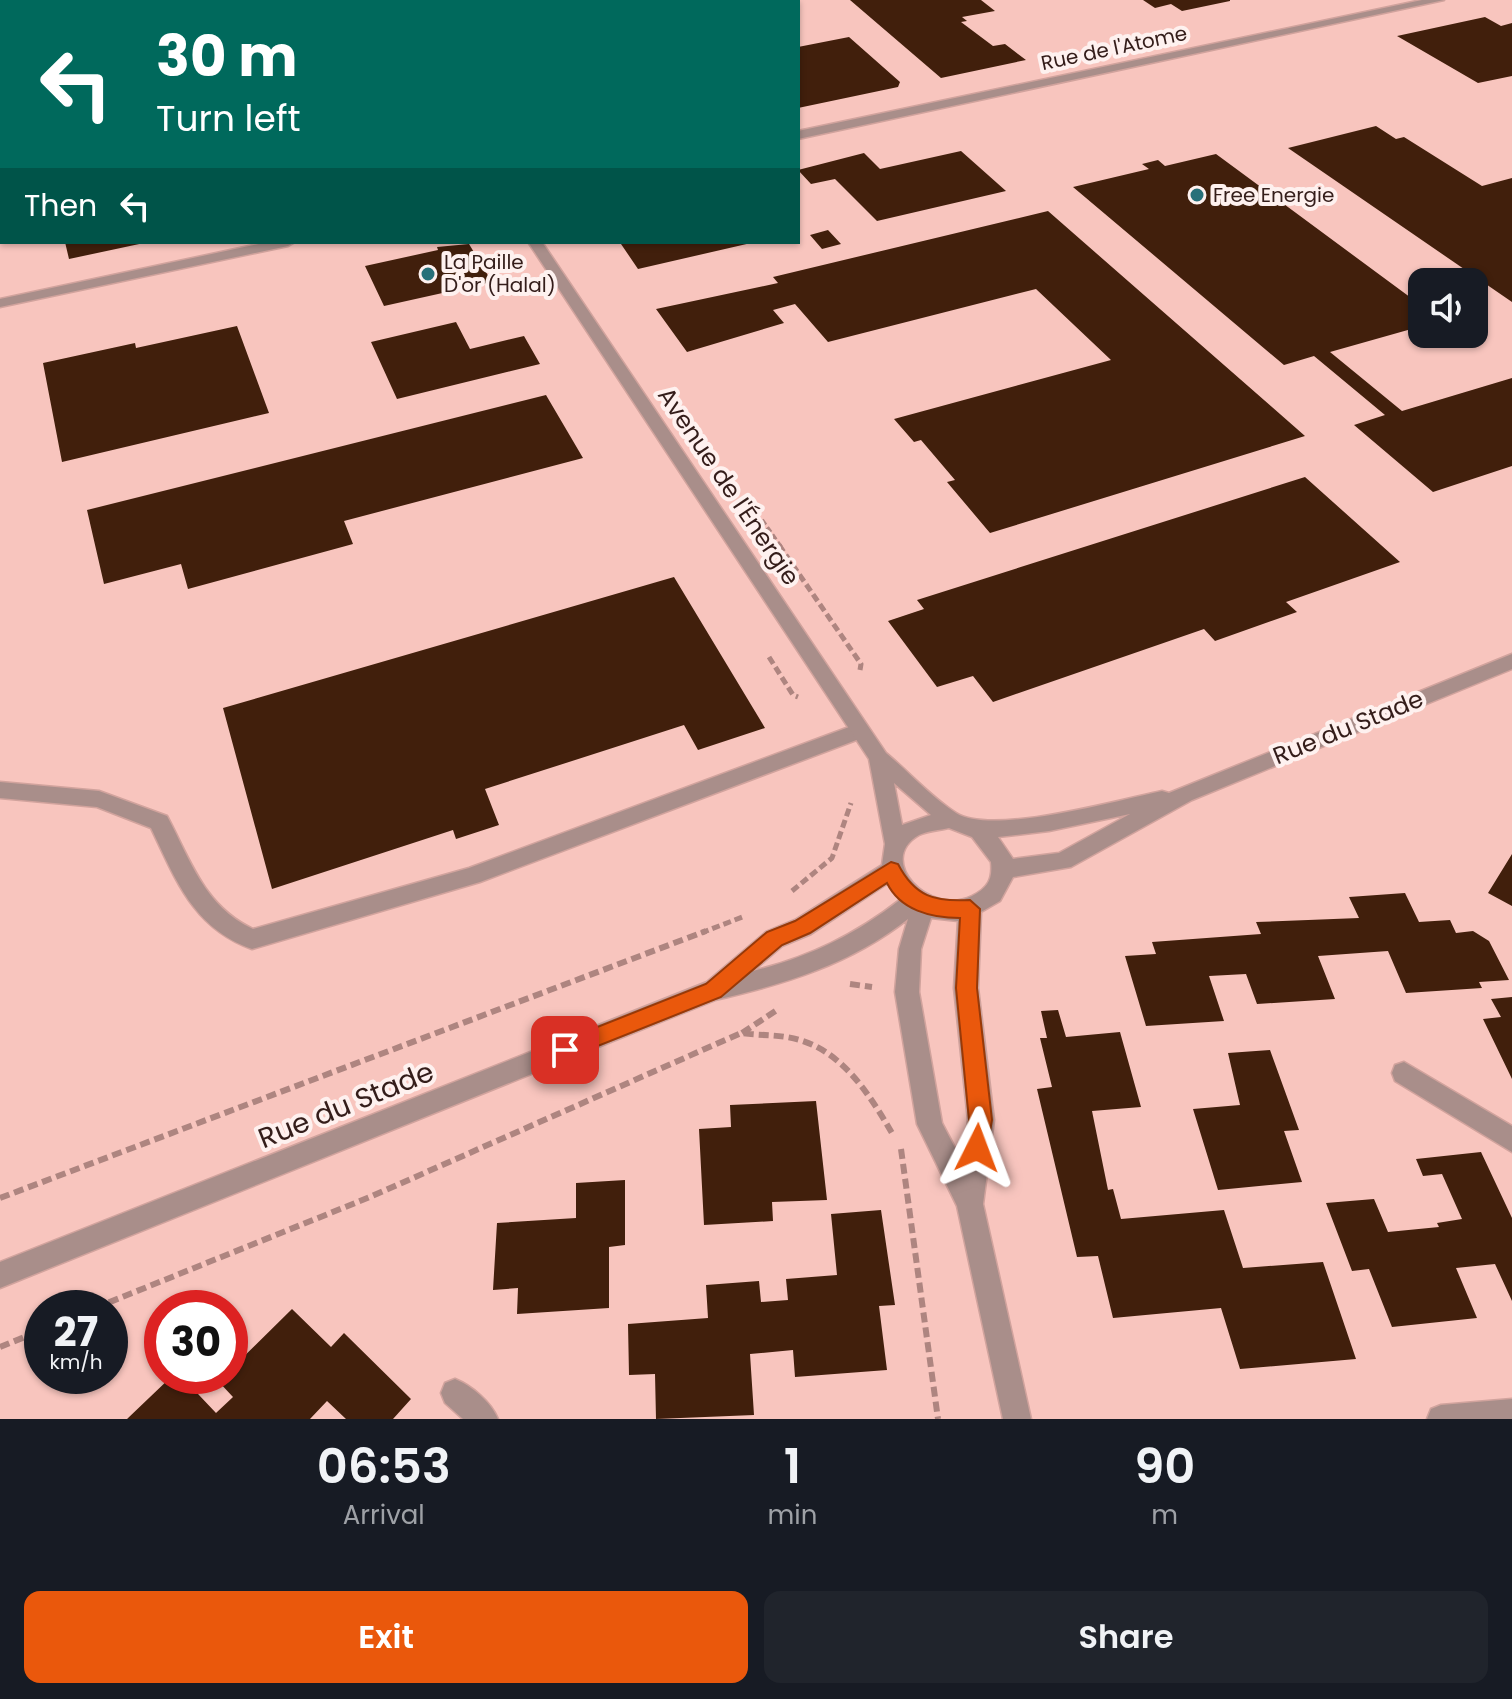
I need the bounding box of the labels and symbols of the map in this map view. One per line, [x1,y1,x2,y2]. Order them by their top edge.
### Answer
street label: Rue de l'Atome [1038,19,1190,77]
place label: Free Energie [1213,181,1334,209]
marker: Free Energie [1188,186,1206,204]
place label: La Paille D'or (Halal) [444,248,556,299]
marker: La Paille D'or (Halal) [419,265,437,283]
street label: Avenue de l'Énergie [650,380,808,592]
street label: Rue du Stade [1268,682,1428,772]
pin [531,1016,599,1084]
street label: Rue du Stade [252,1052,440,1158]
position arrow [935,1106,1019,1190]
speed limit sign: 30 [144,1290,248,1394]

